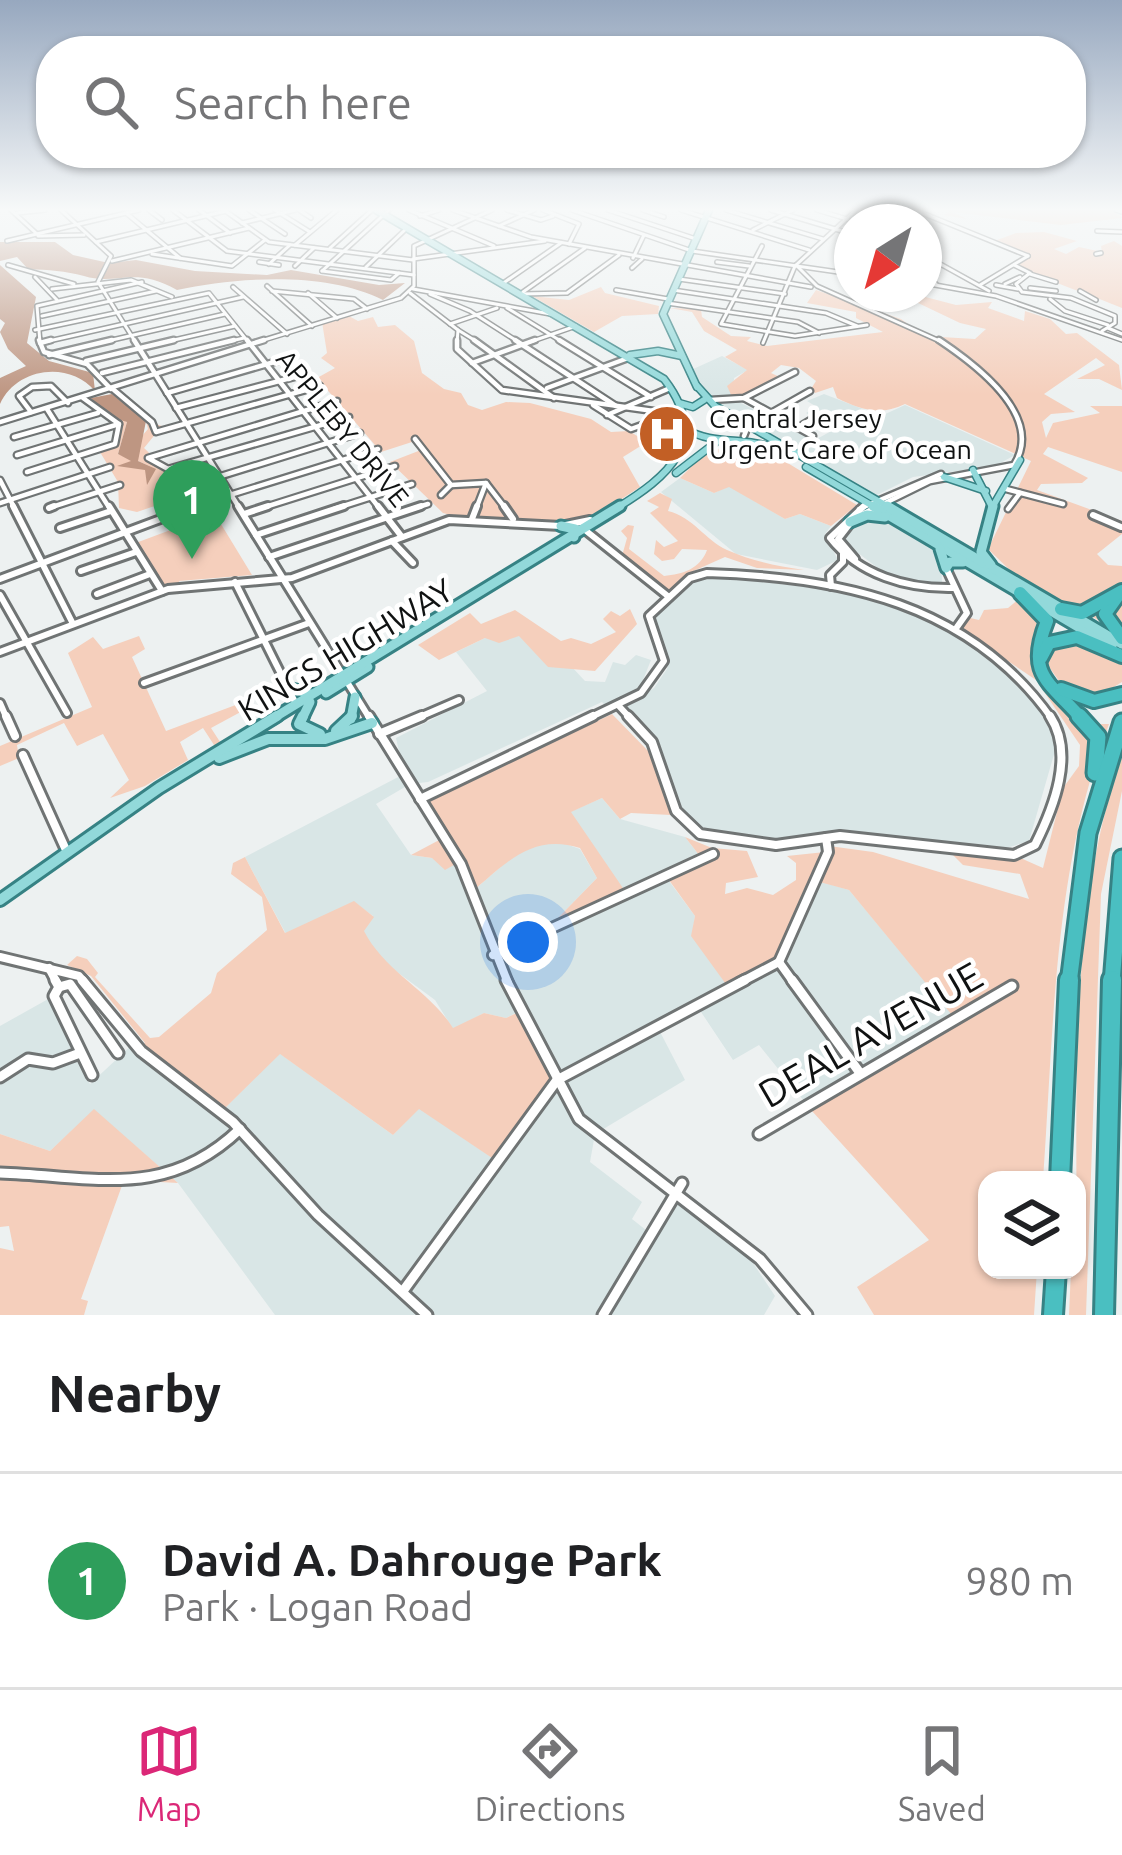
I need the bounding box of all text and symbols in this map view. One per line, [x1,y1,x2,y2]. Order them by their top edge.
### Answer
search box [36,36,1086,168]
icon: search [78,69,144,135]
text: Search here [174,77,412,128]
north arrow [834,204,942,312]
street label: APPLEBY DRIVE [271,344,415,512]
hospital icon: Central Jersey Urgent Care of Ocean [636,403,698,465]
place label: Central Jersey Urgent Care of Ocean [709,403,972,464]
pin: 1 [153,460,231,559]
street label: KINGS HIGHWAY [231,570,459,728]
your location [498,912,558,972]
street label: DEAL AVENUE [751,953,989,1115]
map controls [978,1171,1086,1279]
button: layers [978,1171,1086,1279]
text: Nearby [48,1364,221,1422]
text: David A. Dahrouge Park [162,1534,662,1585]
text: 1 [76,1559,98,1602]
text: 980 m [965,1559,1074,1602]
text: Park · Logan Road [162,1585,473,1628]
tab: Map [136,1718,202,1827]
tab: Directions [475,1718,625,1827]
tab: Saved [898,1718,986,1827]

